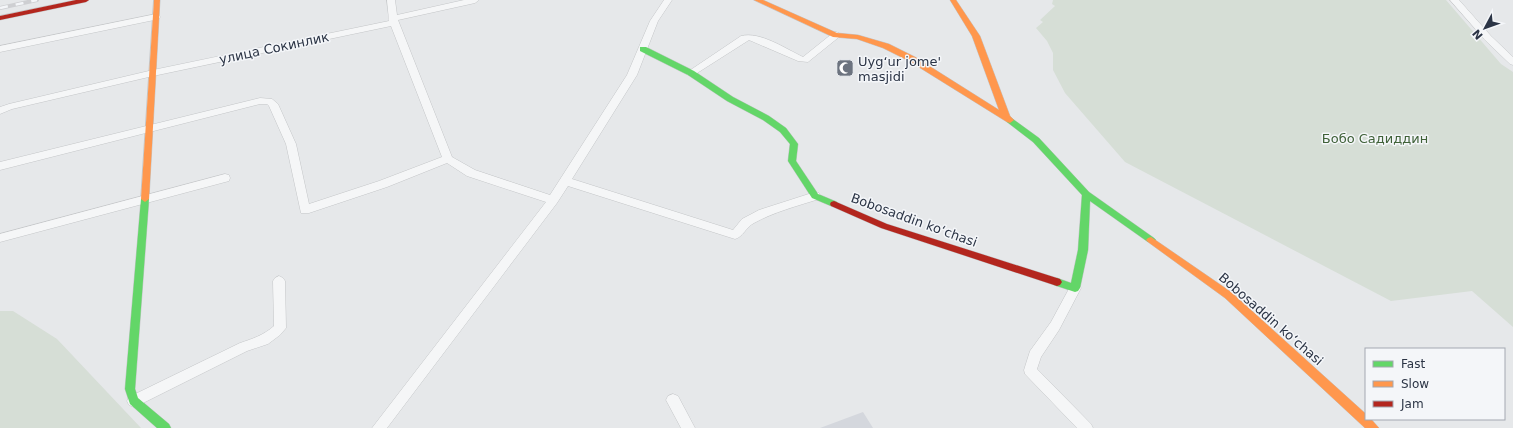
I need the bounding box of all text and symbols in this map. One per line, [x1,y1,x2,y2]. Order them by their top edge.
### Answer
north arrow [1465,8,1505,48]
text: N [1470,26,1486,42]
street label: улица Сокинлик [218,29,330,67]
place label: Uygʻur jome' masjidi [858,54,941,84]
mosque icon: Uygʻur jome' masjidi [835,58,855,78]
park label: Бобо Садиддин [1322,131,1428,146]
street label: Bobosaddin koʻchasi [849,190,979,250]
street label: Bobosaddin koʻchasi [1216,270,1326,368]
legend [1365,348,1505,420]
text: Fast [1401,357,1425,371]
text: Slow [1401,377,1429,391]
text: Jam [1400,397,1424,411]

